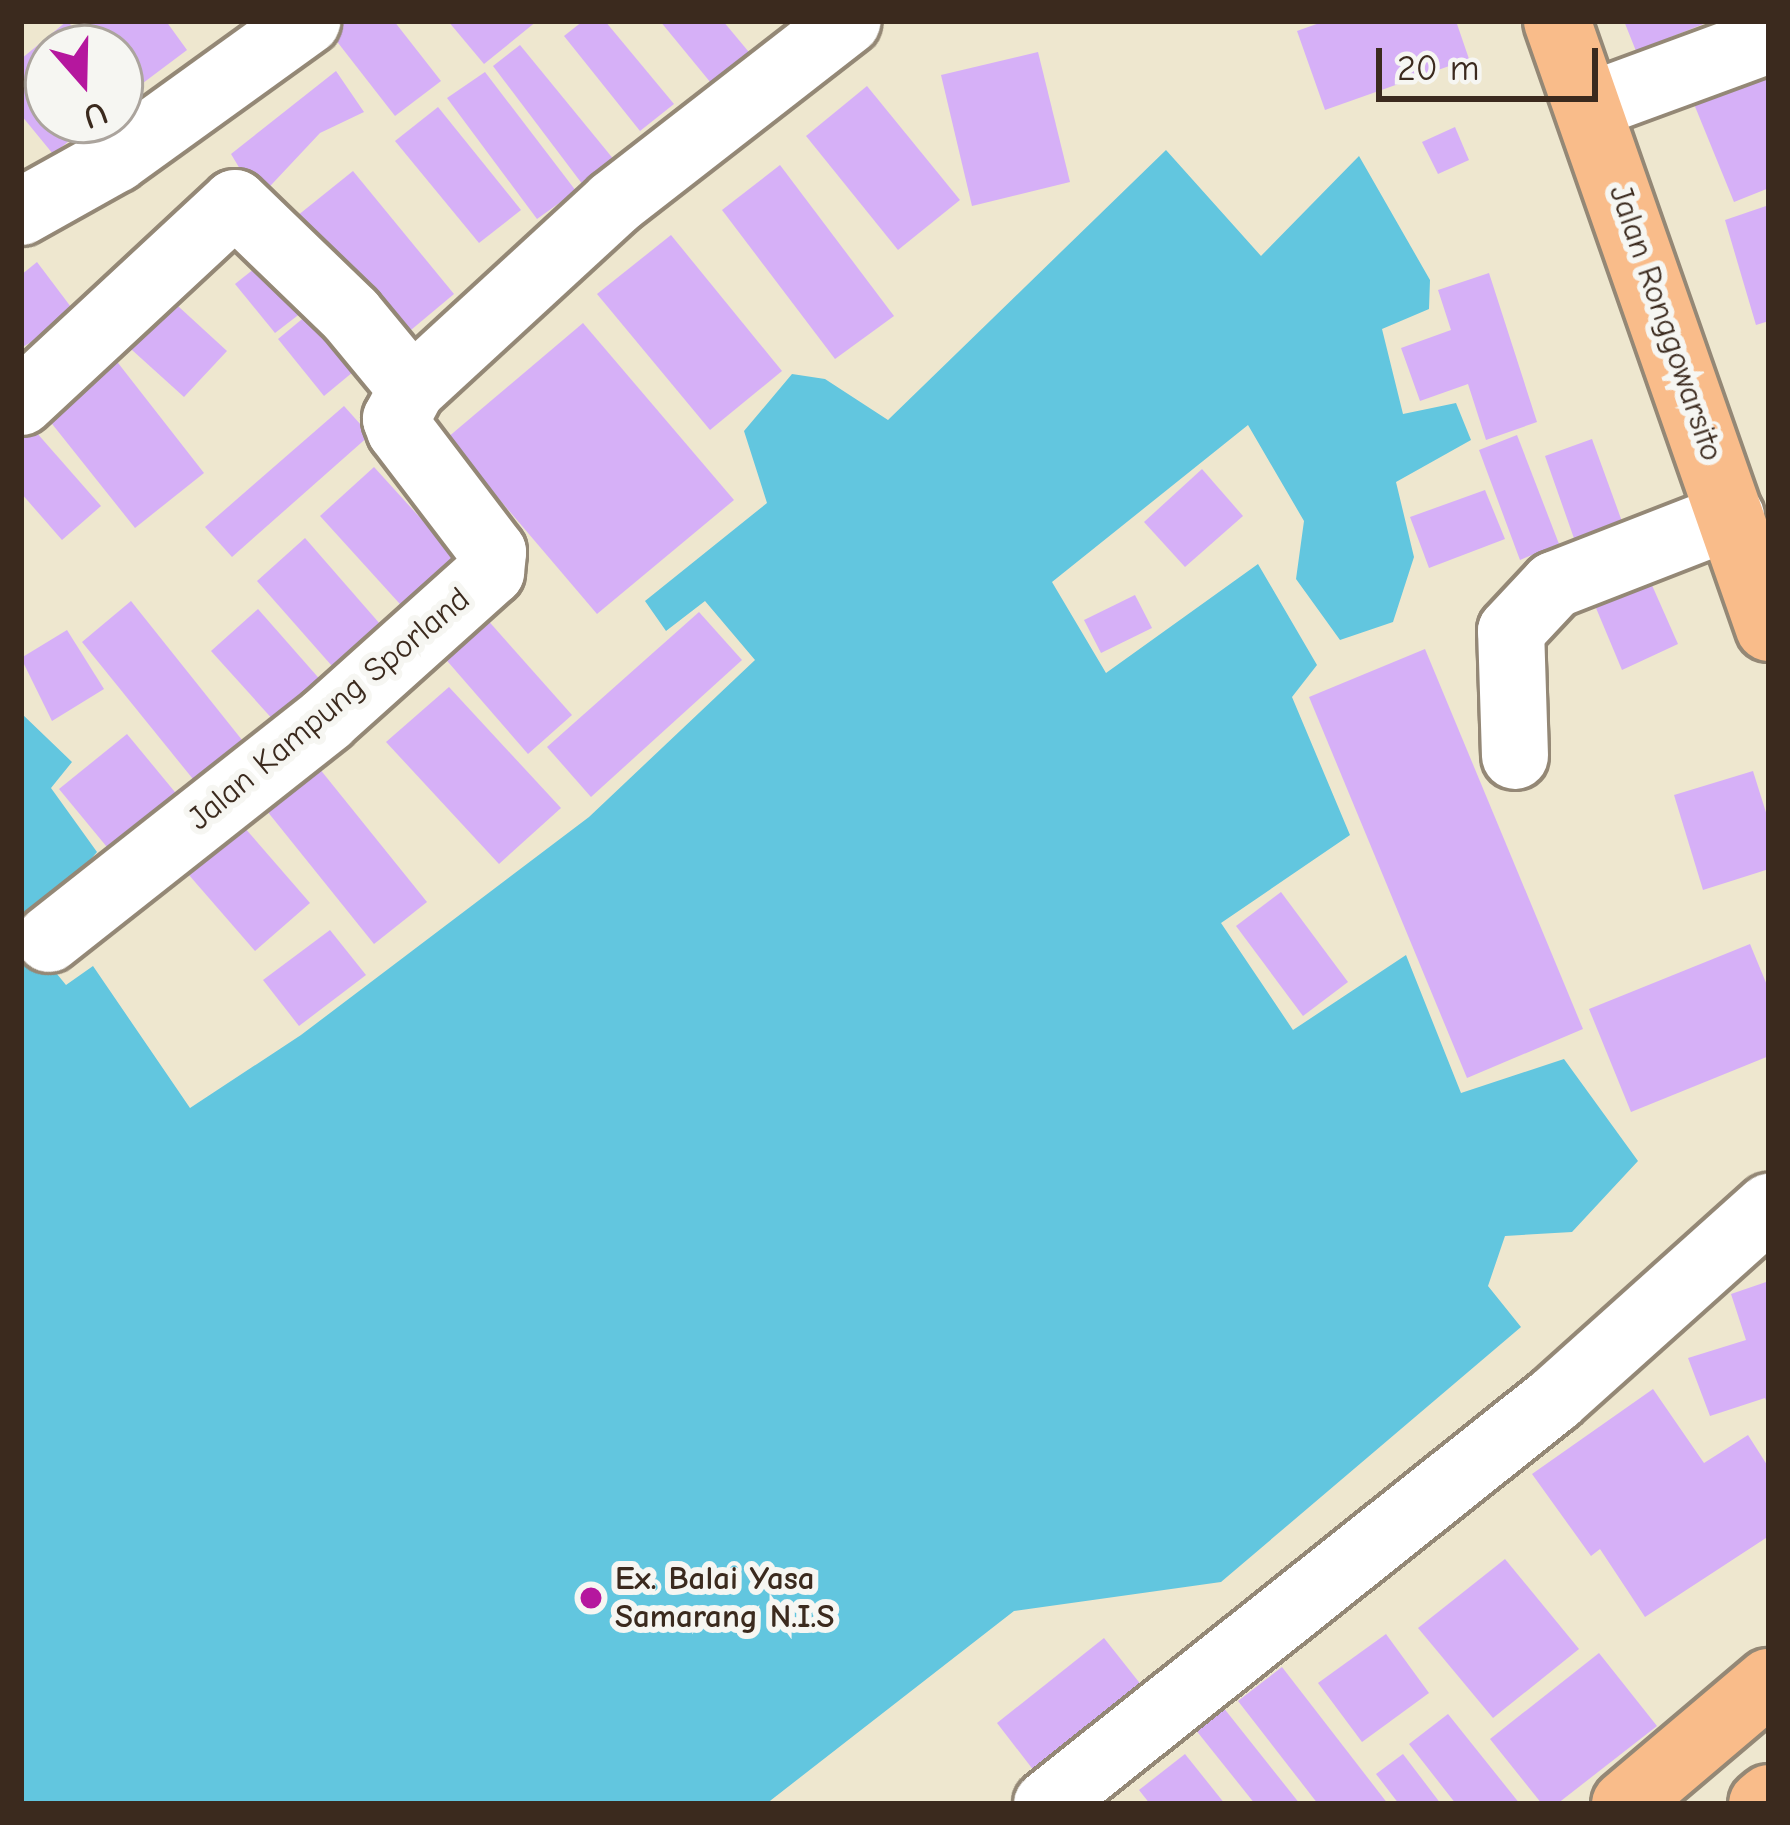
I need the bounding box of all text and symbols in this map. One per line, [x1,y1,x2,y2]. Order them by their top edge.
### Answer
north arrow [24,24,144,144]
scale bar [1382,24,1604,98]
text: 20 m [1397,48,1480,89]
text: U [78,93,112,137]
street label: Jalan Ronggowarsito [1600,180,1732,466]
street label: Jalan Kampung Sporland [180,579,478,839]
place label: Ex. Balai Yasa Samarang N.I.S [615,1559,834,1637]
marker: Ex. Balai Yasa Samarang N.I.S [578,1585,604,1611]

